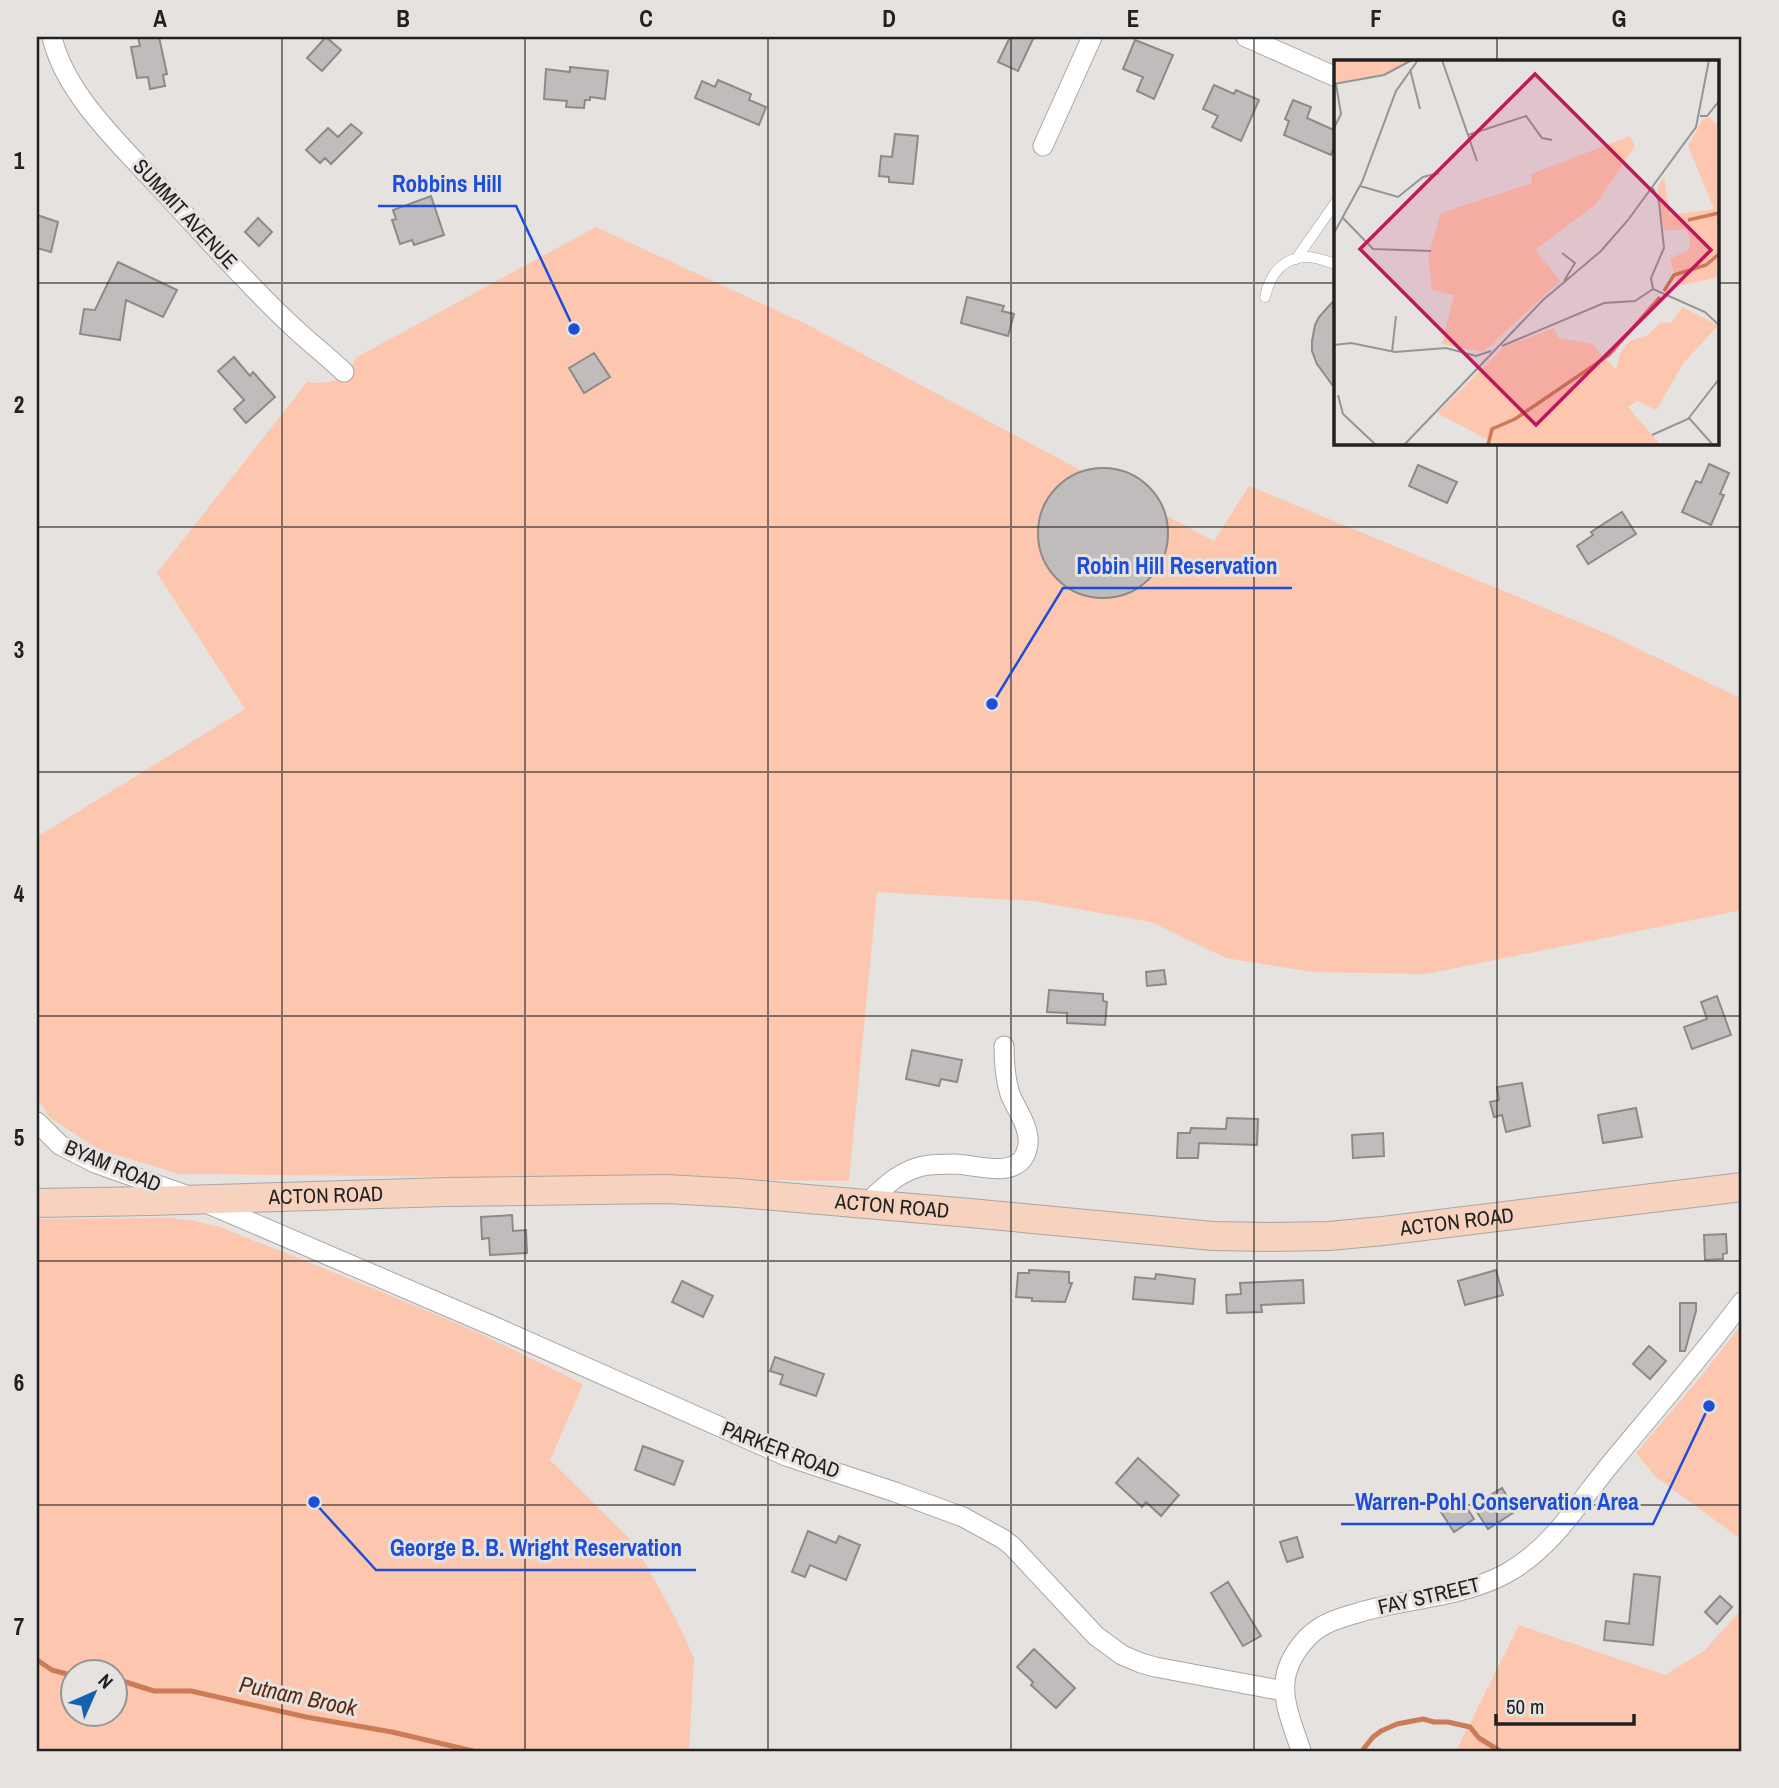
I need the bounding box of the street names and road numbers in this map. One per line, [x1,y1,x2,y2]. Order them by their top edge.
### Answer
street label: SUMMIT AVENUE [127,152,244,275]
street label: BYAM ROAD [61,1132,166,1199]
street label: ACTON ROAD [267,1179,384,1211]
street label: ACTON ROAD [833,1186,951,1225]
street label: ACTON ROAD [1397,1200,1516,1243]
street label: PARKER ROAD [718,1414,844,1485]
street label: FAY STREET [1375,1570,1483,1621]

